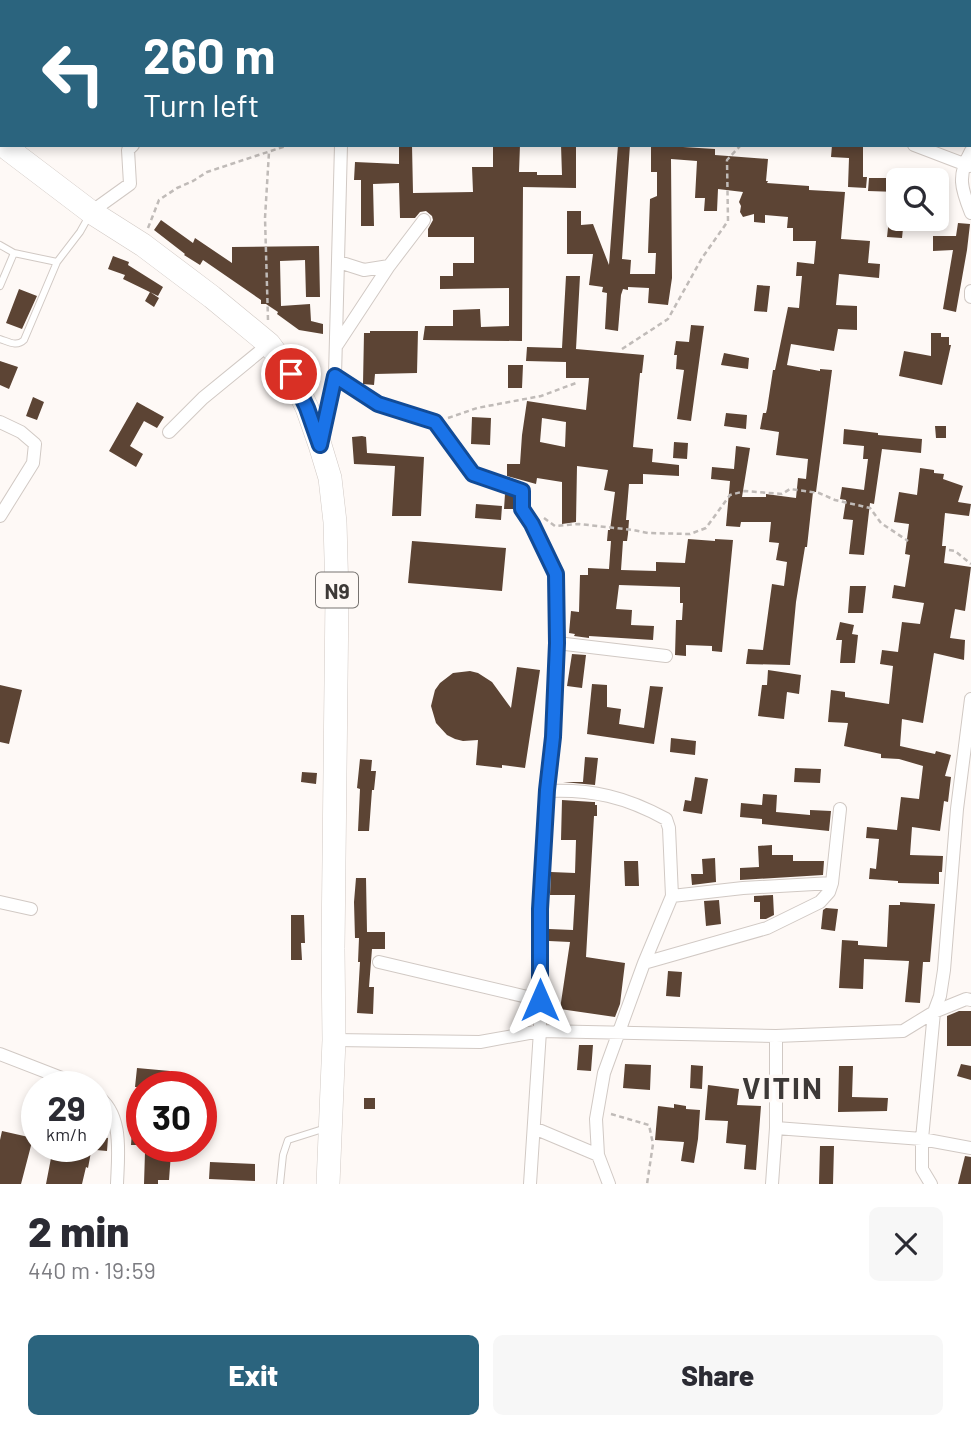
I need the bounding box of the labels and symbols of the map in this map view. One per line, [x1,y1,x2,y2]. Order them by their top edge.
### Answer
pin [261,344,321,404]
road number: N9 [316,572,358,608]
position arrow [503,963,577,1037]
district label: VITIN [742,1069,824,1105]
speed limit sign: 30 [126,1071,217,1162]

